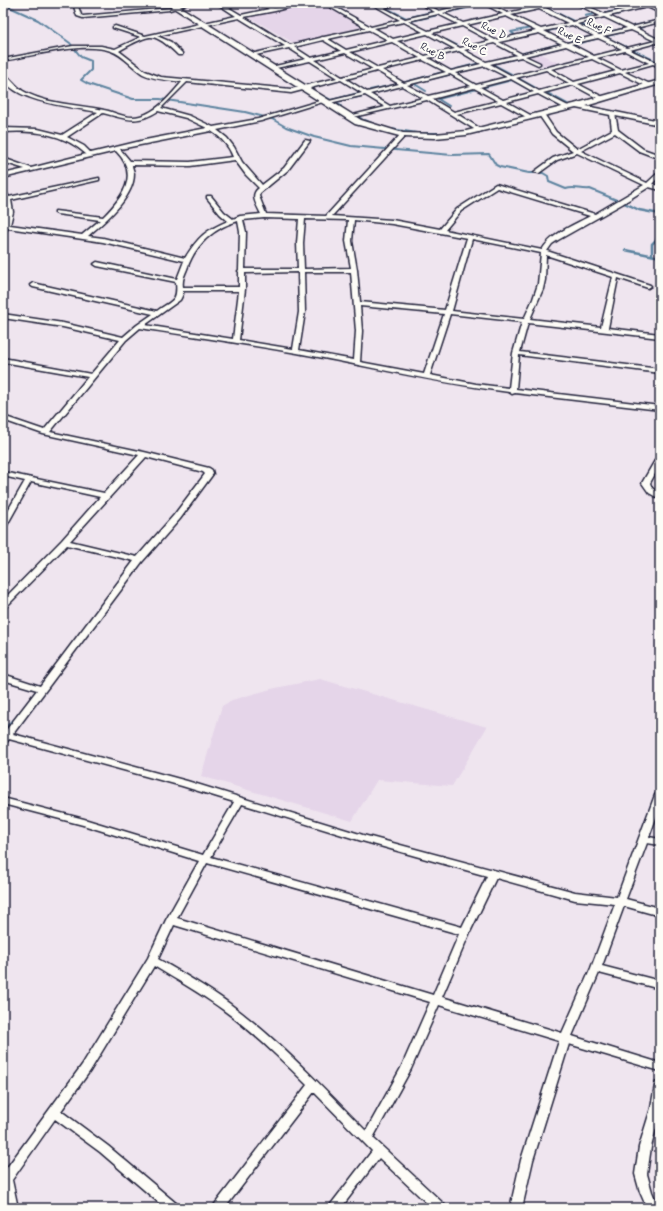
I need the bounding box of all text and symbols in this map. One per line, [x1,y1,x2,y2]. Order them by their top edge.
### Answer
street label: Rue F [584,15,613,39]
street label: Rue D [478,19,509,43]
street label: Rue E [555,24,585,48]
street label: Rue C [459,34,490,60]
street label: Rue B [418,39,447,64]

